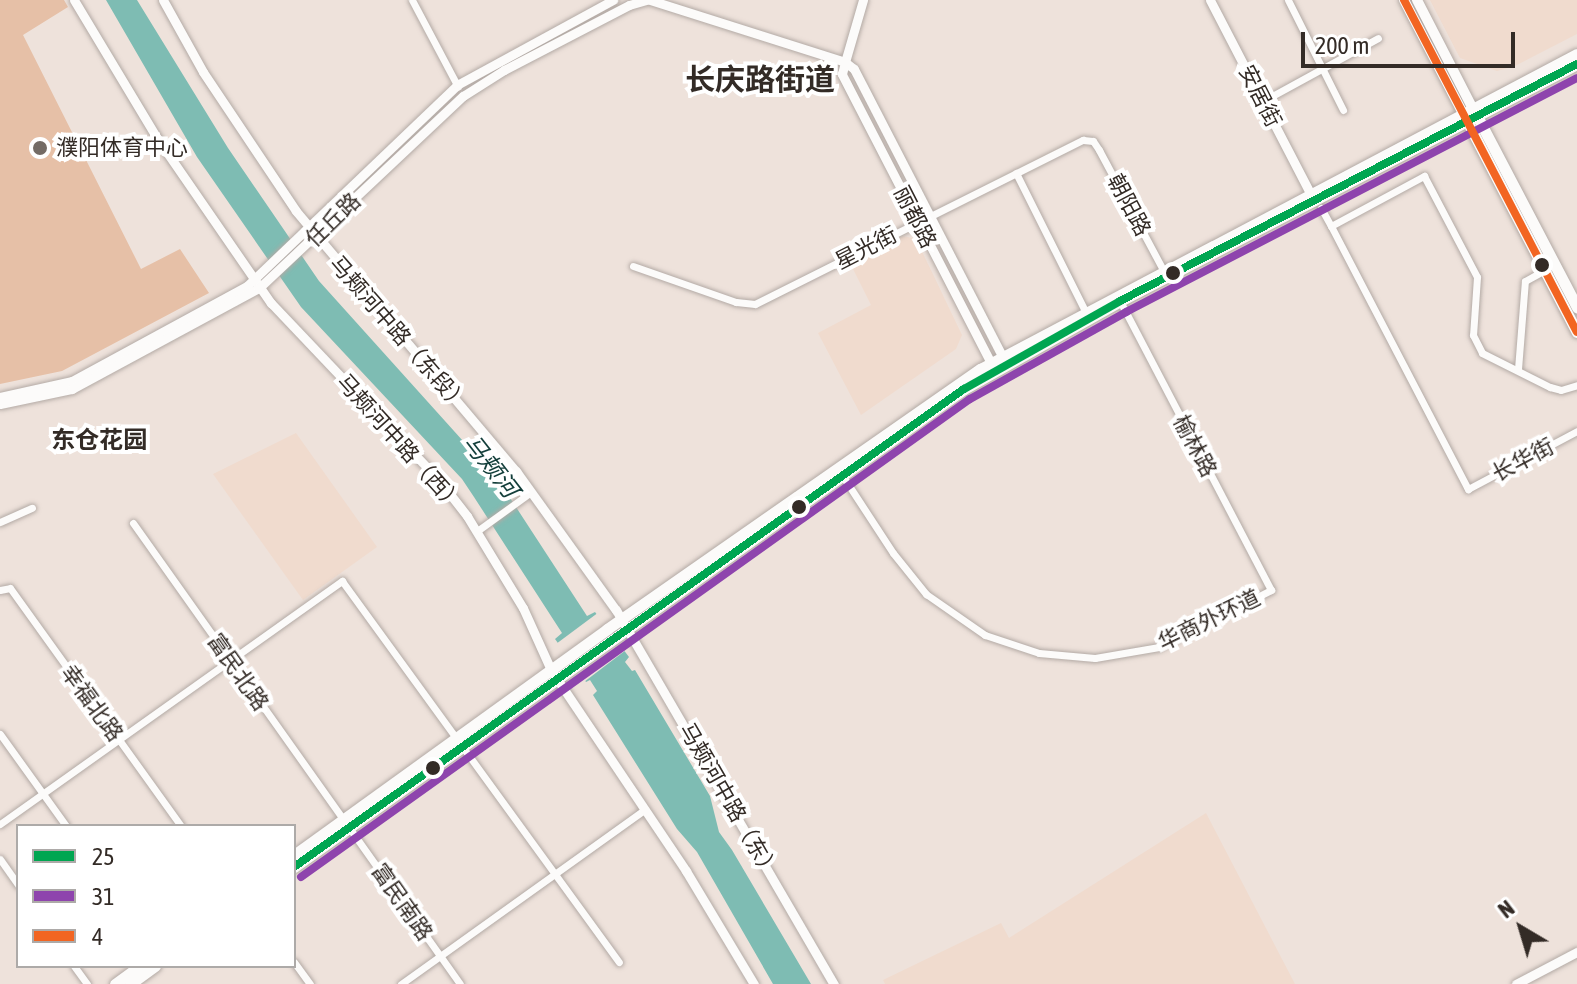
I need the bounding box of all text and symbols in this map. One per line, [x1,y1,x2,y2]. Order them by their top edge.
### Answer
scale bar [1305,16,1519,66]
text: 200 m [1315,32,1369,59]
district label: 长庆路街道 [685,61,835,97]
street label: 安居街 [1233,61,1287,131]
place label: 濮阳体育中心 [56,135,188,161]
marker: 濮阳体育中心 [31,139,49,157]
street label: 朝阳路 [1102,170,1156,240]
street label: 丽都路 [888,182,942,252]
street label: 任丘路 [300,188,366,252]
street label: 星光街 [831,221,901,275]
street label: 马颊河中路（东段） [324,251,474,417]
unlabelled marker [1534,257,1550,273]
unlabelled marker [1165,265,1181,281]
street label: 马颊河中路（西） [331,369,469,517]
street label: 榆林路 [1168,411,1222,481]
district label: 东仓花园 [51,426,147,454]
water label: 马颊河 [457,429,525,503]
street label: 长华街 [1488,433,1558,487]
unlabelled marker [791,499,807,515]
street label: 华商外环道 [1154,584,1264,656]
street label: 富民北路 [202,628,274,716]
street label: 幸福北路 [55,660,129,746]
street label: 马颊河中路（东） [674,718,784,884]
unlabelled marker [425,760,441,776]
legend [16,824,296,968]
text: 25 [92,843,115,870]
street label: 富民南路 [366,858,438,946]
text: 31 [92,883,115,910]
north arrow [1481,888,1561,968]
text: N [1493,895,1519,923]
text: 4 [92,923,103,950]

